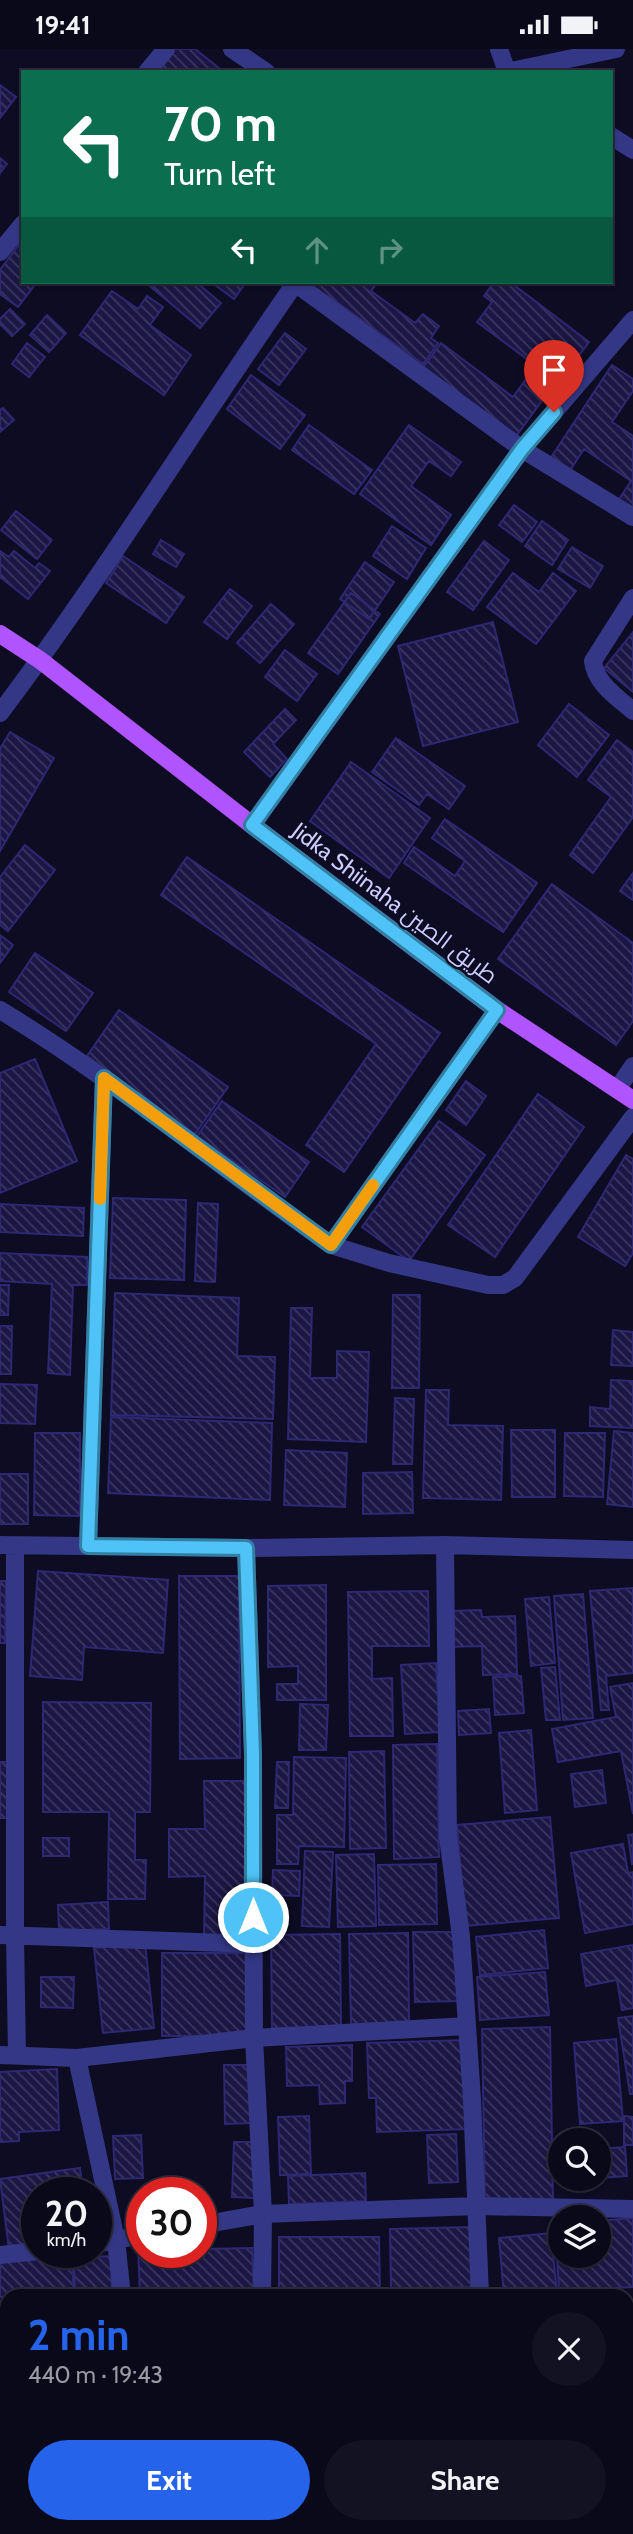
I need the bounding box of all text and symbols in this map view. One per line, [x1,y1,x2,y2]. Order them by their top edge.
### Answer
text: 19:41 [35,9,91,41]
text: 70 m [164,94,277,153]
icon: left [49,98,140,189]
text: Turn left [164,154,275,193]
icon: left [225,231,263,269]
icon: ahead [298,231,336,269]
icon: right [371,231,409,269]
pin [524,340,584,412]
icon: arrive [535,351,573,389]
street label: Jidka Shiinaha طريق الصين [286,816,503,990]
position arrow [216,1880,290,1954]
map controls [548,2128,611,2268]
button: search [548,2128,611,2191]
speed limit sign: 30 [126,2177,217,2268]
text: 20 [45,2192,88,2235]
button: layers [548,2205,611,2268]
text: km/h [47,2229,86,2251]
text: 2 min [28,2309,129,2361]
button: close [532,2312,606,2386]
text: 440 m · 19:43 [28,2361,163,2389]
button: Exit [28,2440,310,2520]
button: Share [324,2440,606,2520]

